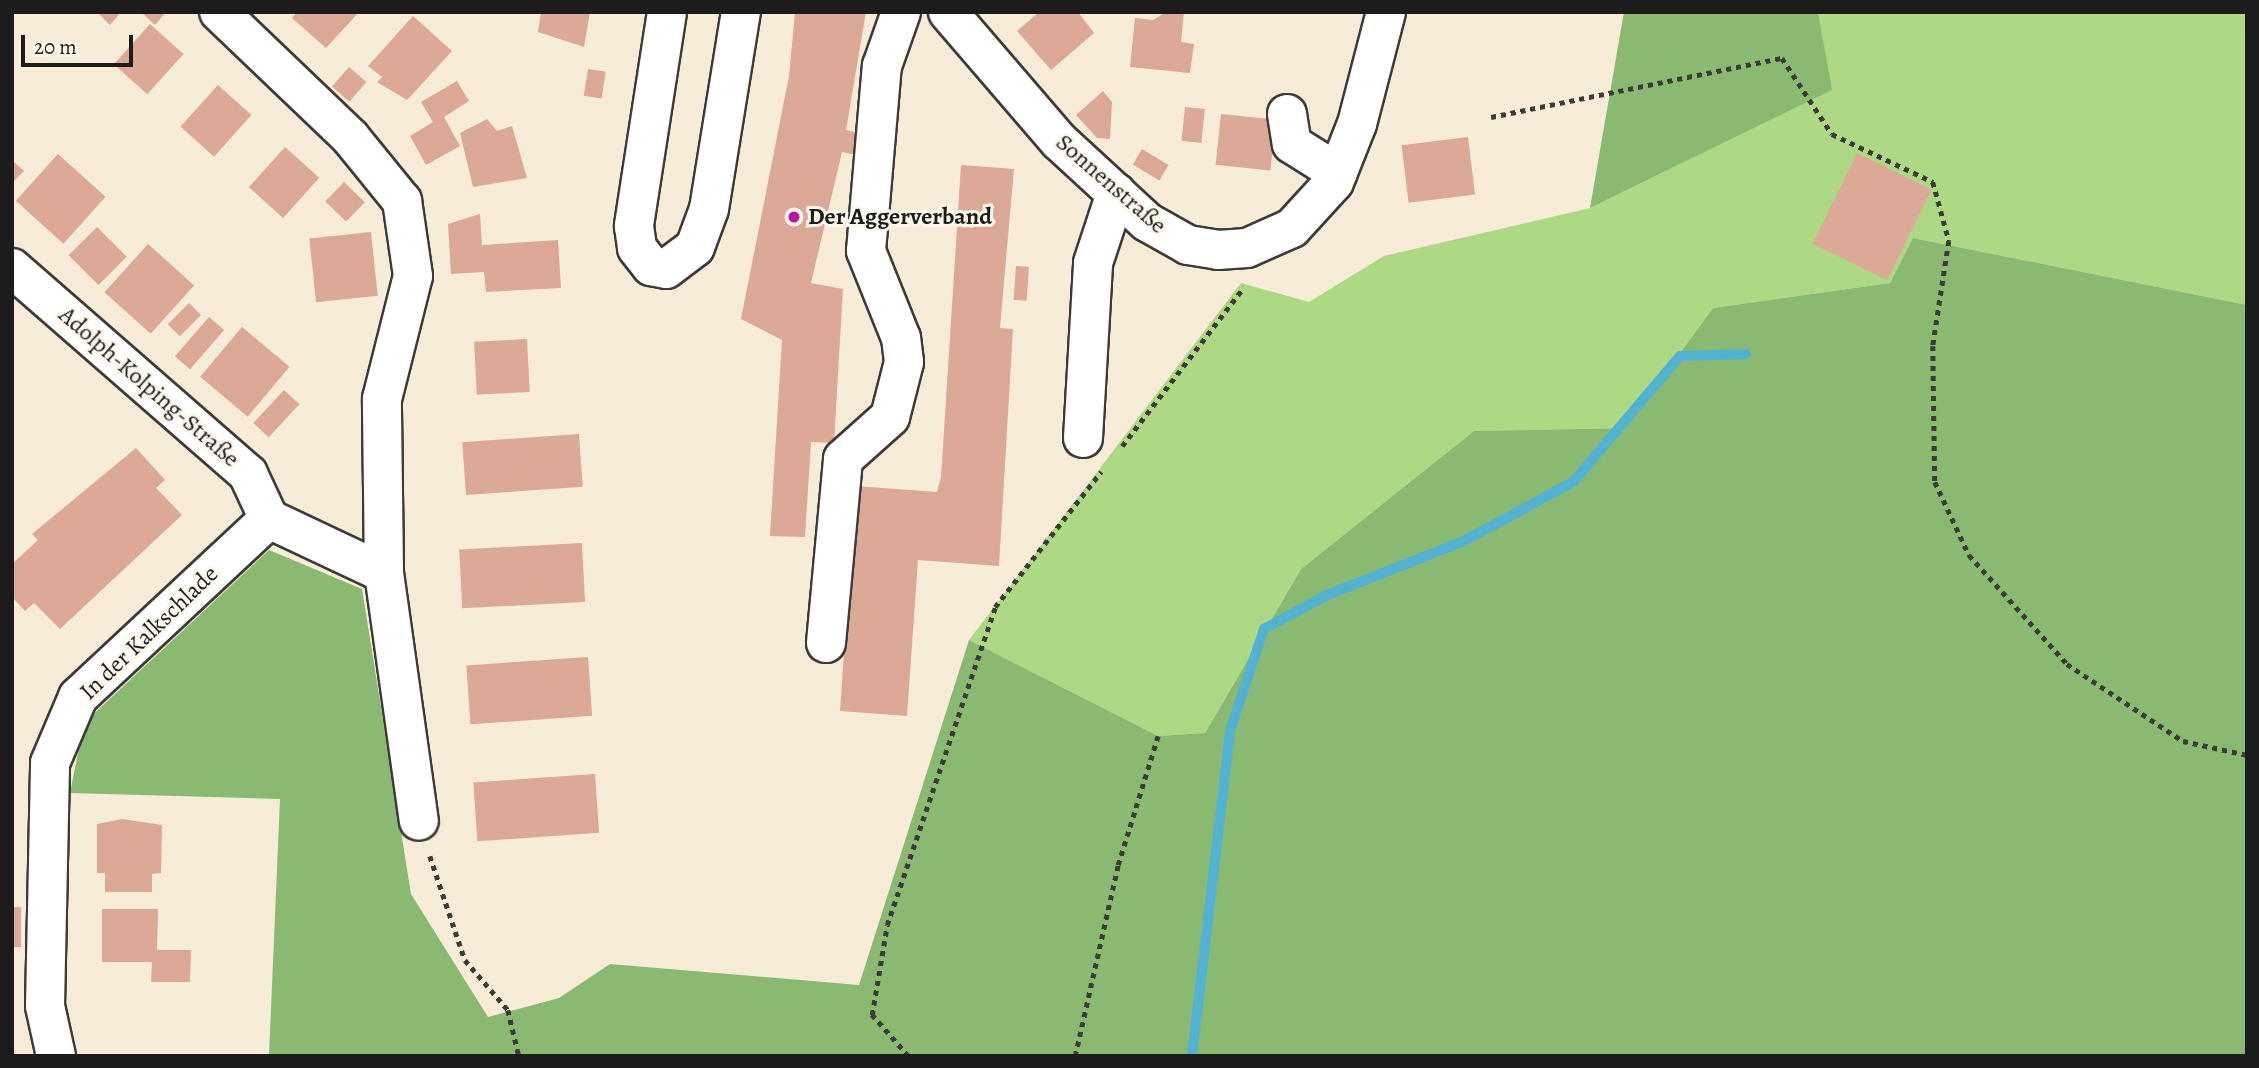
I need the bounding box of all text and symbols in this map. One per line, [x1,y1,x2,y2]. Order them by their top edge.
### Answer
scale bar [24,21,136,65]
text: 20 m [34,33,77,61]
street label: Sonnenstraße [1050,128,1172,240]
place label: Der Aggerverband [808,203,992,231]
marker: Der Aggerverband [786,209,802,225]
street label: Adolph-Kolping-Straße [53,301,245,473]
street label: In der Kalkschlade [74,560,224,706]

